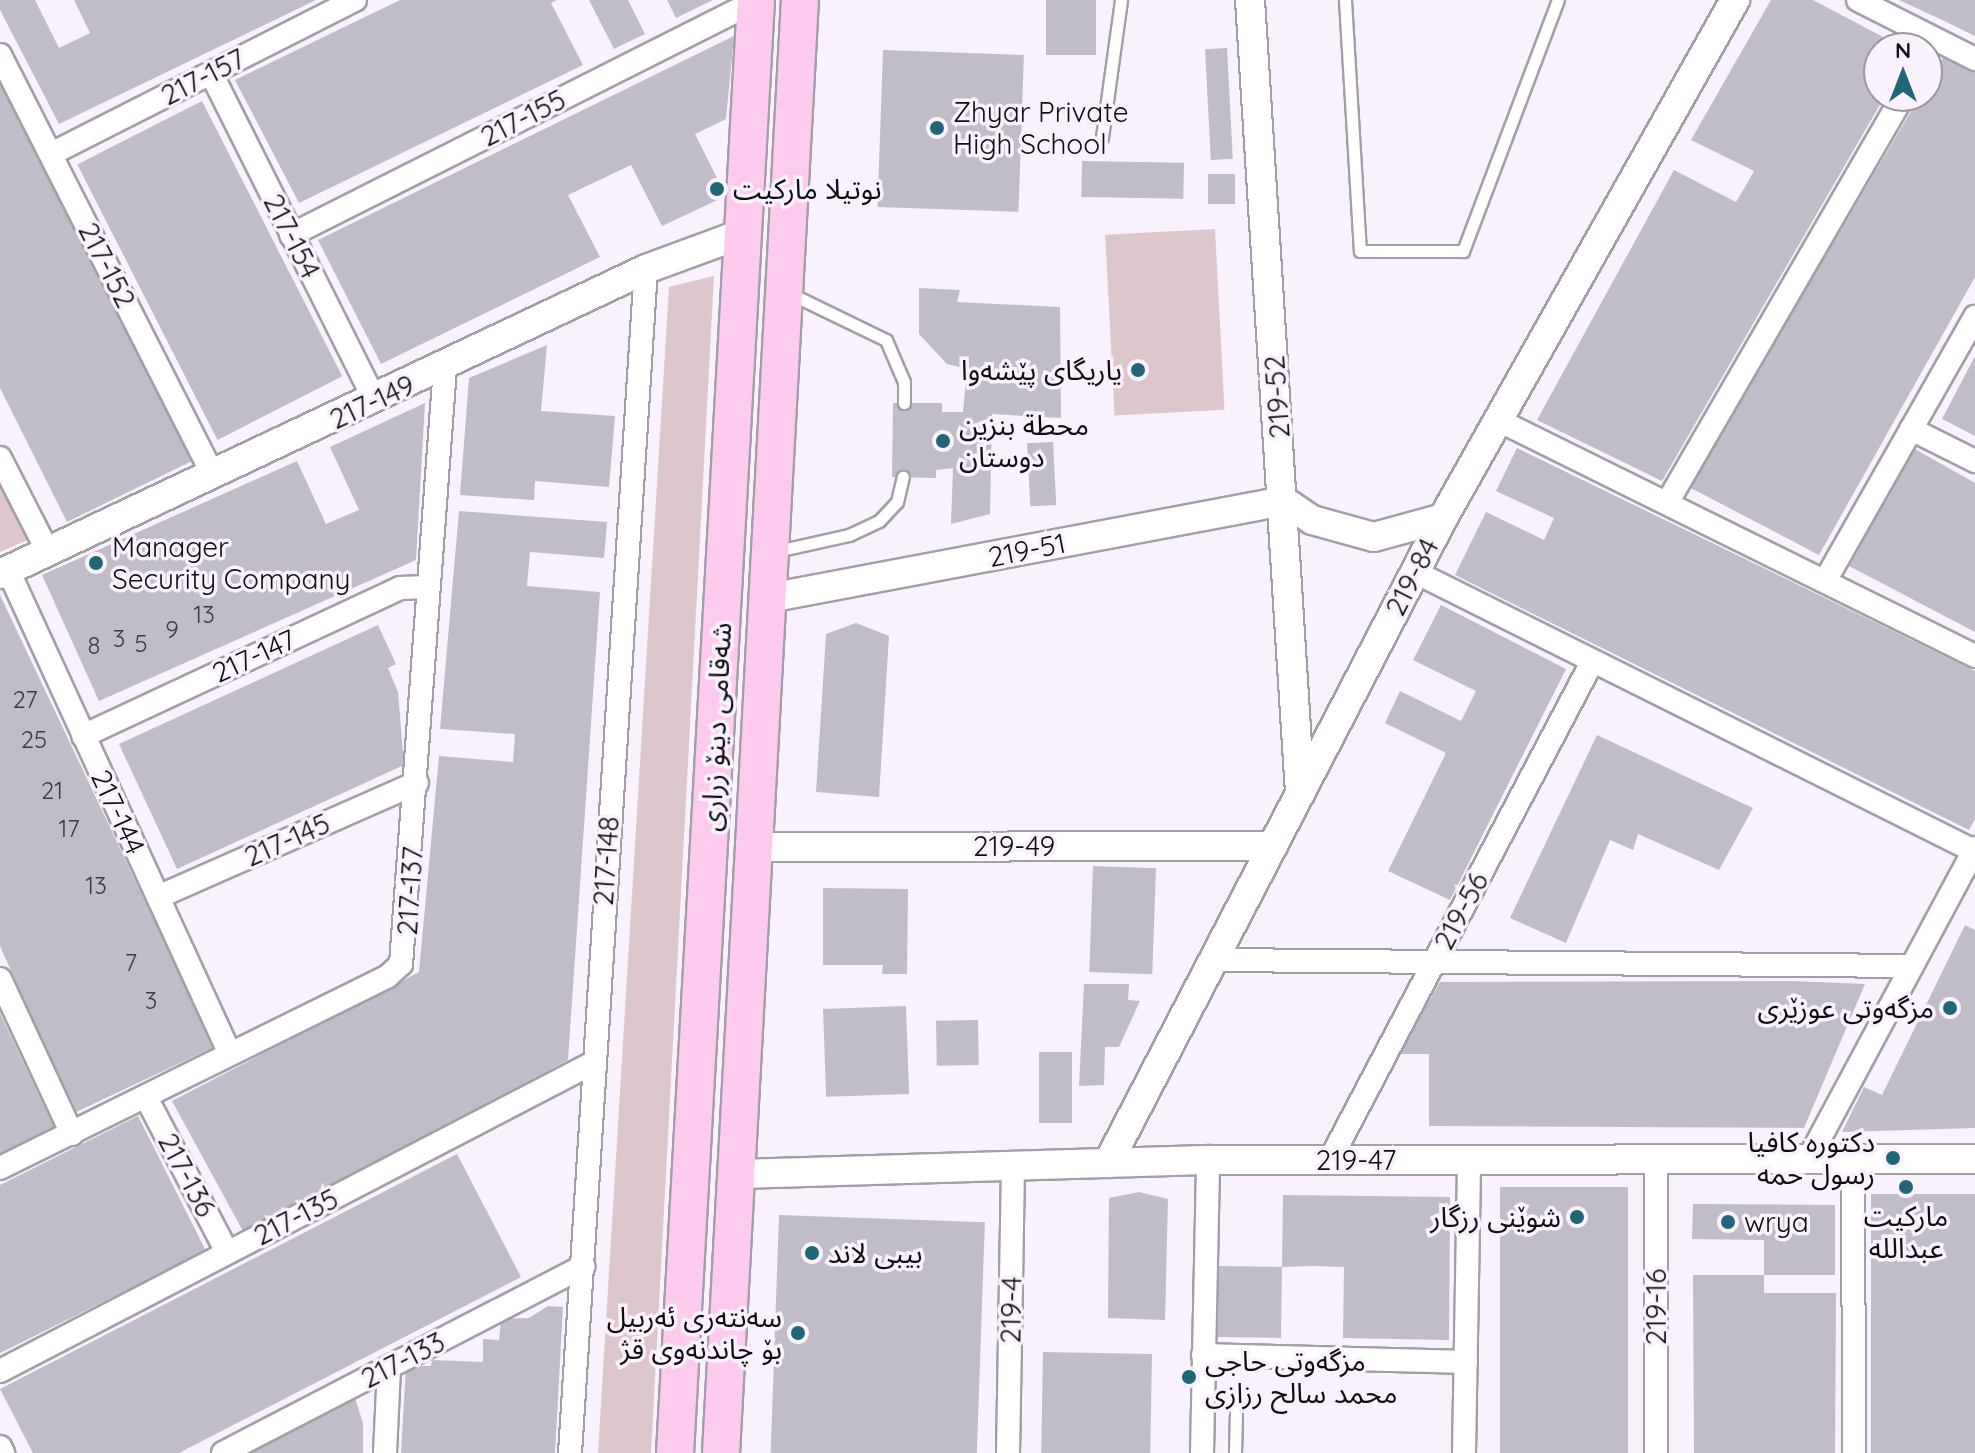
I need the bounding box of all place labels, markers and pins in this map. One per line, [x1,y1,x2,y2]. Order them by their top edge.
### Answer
place label: Zhyar Private High School [953,95,1128,161]
marker: Zhyar Private High School [928,119,946,137]
place label: نوتیلا مارکیت [733,172,882,206]
marker: نوتیلا مارکیت [708,180,726,198]
place label: یاریگای پێشەوا [961,353,1122,387]
marker: یاریگای پێشەوا [1129,361,1147,379]
place label: محطة بنزين دوستان [959,408,1089,474]
marker: محطة بنزين دوستان [934,432,952,450]
place label: Manager Security Company [112,530,350,596]
marker: Manager Security Company [87,554,105,572]
place label: مزگه‌وتی عوزێری [1758,991,1934,1025]
marker: مزگه‌وتی عوزێری [1941,999,1959,1017]
place label: دکتورە کافیا رسول حمە [1748,1125,1875,1191]
marker: دکتورە کافیا رسول حمە [1882,1147,1904,1169]
marker: ماركيت عبدالله [1897,1178,1915,1196]
place label: ماركيت عبدالله [1864,1199,1948,1265]
place label: شوێنی رزگار [1430,1200,1561,1234]
place label: wrya [1744,1205,1809,1239]
marker: شوێنی رزگار [1568,1208,1586,1226]
marker: wrya [1719,1213,1737,1231]
place label: بيبى لاند [828,1236,923,1270]
marker: بيبى لاند [803,1244,821,1262]
place label: سەنتەری ئەربیل بۆ چاندنەوی قژ [607,1300,782,1366]
marker: سەنتەری ئەربیل بۆ چاندنەوی قژ [789,1324,807,1342]
place label: مزگەوتی حاجی محمد سالح رزازی [1205,1344,1398,1410]
marker: مزگەوتی حاجی محمد سالح رزازی [1180,1368,1198,1386]

